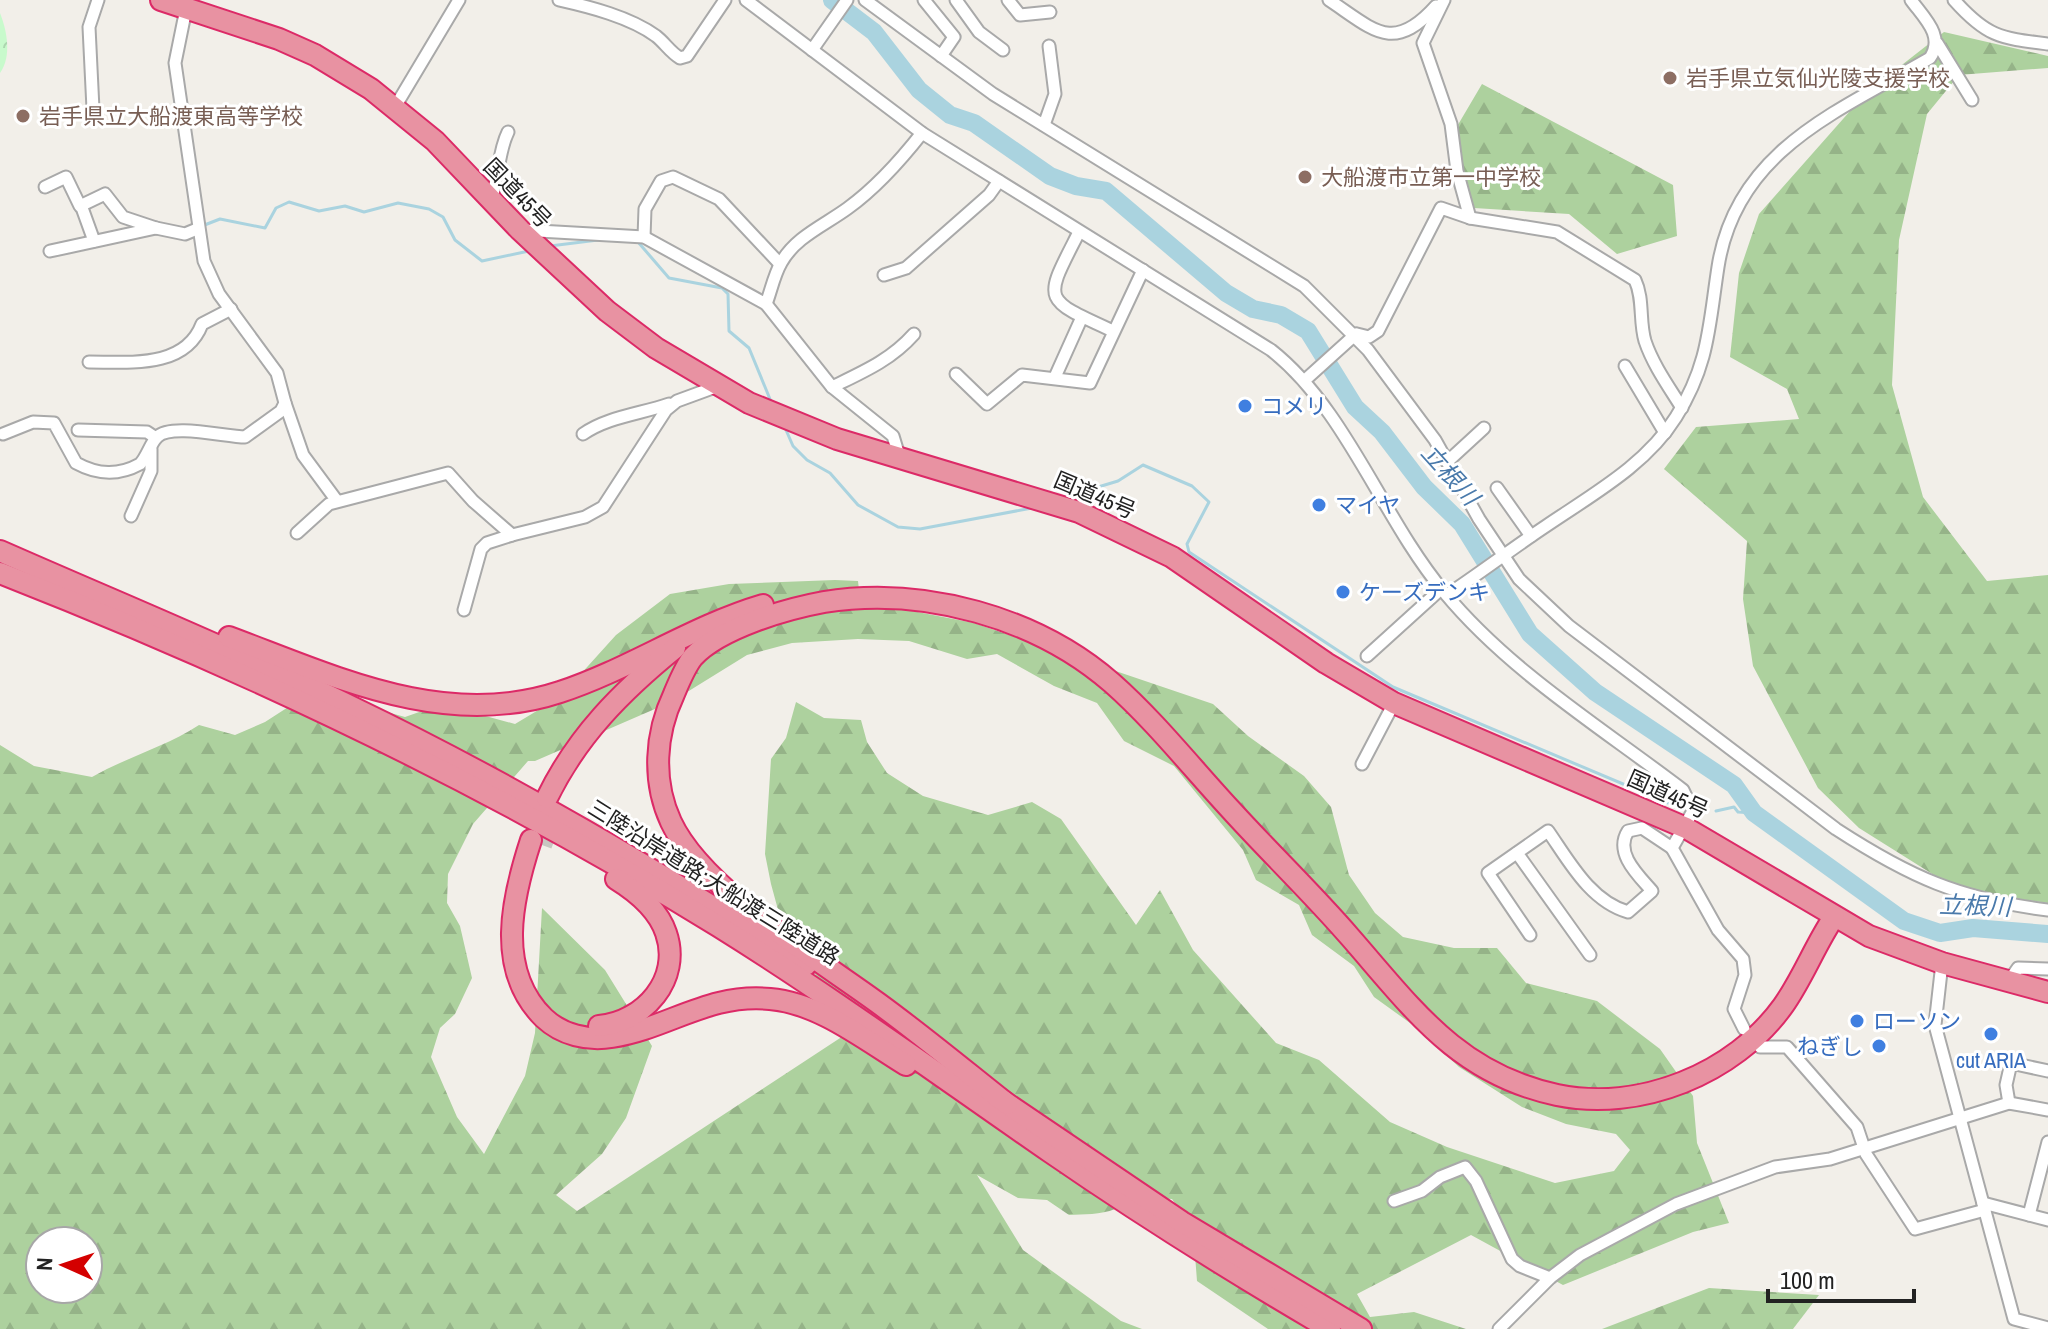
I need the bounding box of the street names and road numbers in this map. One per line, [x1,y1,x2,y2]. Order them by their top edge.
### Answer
street label: 国道45号 [477,152,559,234]
street label: 国道45号 [1050,464,1140,526]
street label: 国道45号 [1623,763,1713,825]
street label: 三陸沿岸道路;大船渡三陸道路 [583,792,845,972]

